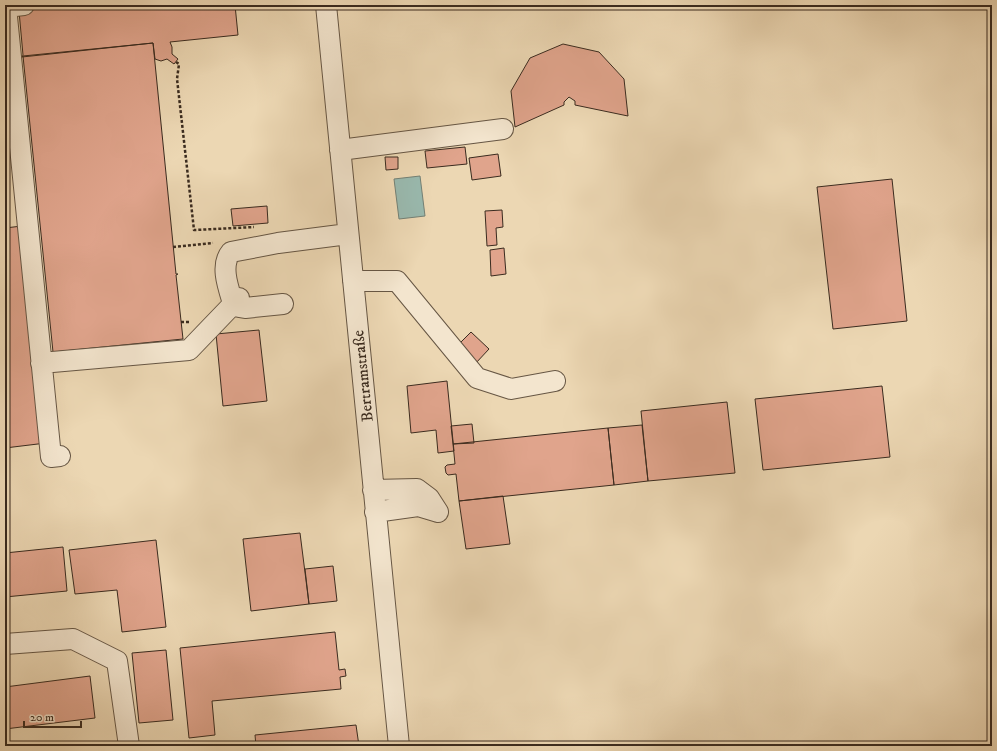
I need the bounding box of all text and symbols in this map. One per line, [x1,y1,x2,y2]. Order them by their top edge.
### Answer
street label: Bertramstraße [348,329,378,423]
scale bar [24,703,81,729]
text: 20 m [30,710,54,725]

